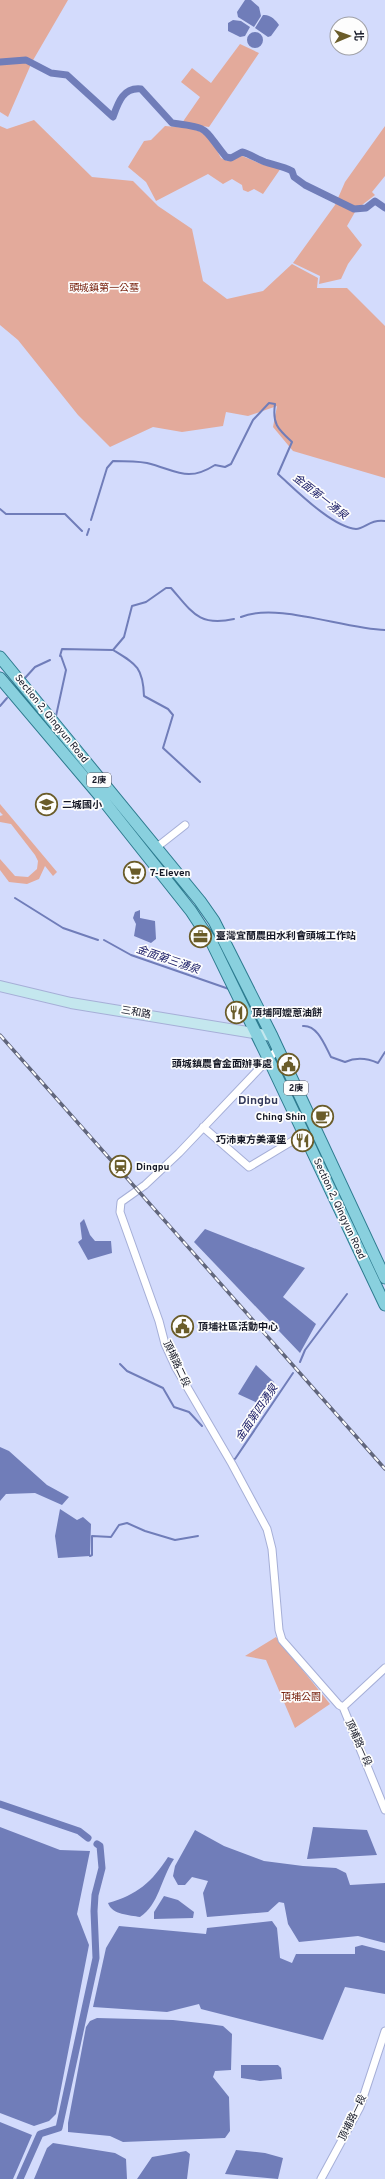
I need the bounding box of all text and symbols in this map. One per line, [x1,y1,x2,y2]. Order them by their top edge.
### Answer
north arrow [329,16,369,56]
text: 北 [351,30,365,41]
park label: 頭城鎮第一公墓 [69,282,139,295]
water label: 金面第一湧泉 [290,471,351,523]
street label: Section 2, Qingyun Road [11,672,91,766]
road number: 2庚 [87,773,111,787]
school or university icon: 二城國小 [34,792,60,818]
place label: 二城國小 [62,799,103,812]
supermarket icon: 7-Eleven [121,860,147,886]
place label: 7-Eleven [150,867,191,880]
office icon: 臺灣宜蘭農田水利會頭城工作站 [188,923,214,949]
place label: 臺灣宜蘭農田水利會頭城工作站 [216,930,356,943]
water label: 金面第三湧泉 [135,943,202,978]
restaurant icon: 頂埔阿嬤蔥油餅 [224,1000,250,1026]
street label: 三和路 [120,1004,152,1022]
place label: 頂埔阿嬤蔥油餅 [252,1007,322,1020]
public building icon: 頭城鎮農會金面辦事處 [275,1051,301,1077]
place label: 頭城鎮農會金面辦事處 [172,1058,272,1071]
road number: 2庚 [284,1081,308,1095]
district label: Dingbu [238,1093,278,1109]
cafe icon: Ching Shin [309,1104,335,1130]
place label: Ching Shin [256,1111,306,1124]
restaurant icon: 巧沛東方美漢堡 [289,1127,315,1153]
place label: 巧沛東方美漢堡 [216,1134,287,1147]
station icon: Dingpu [108,1154,134,1180]
street label: Section 2, Qingyun Road [310,1156,368,1262]
place label: Dingpu [136,1161,169,1174]
public building icon: 頂埔社區活動中心 [169,1314,195,1340]
place label: 頂埔社區活動中心 [198,1321,278,1334]
street label: 頂埔路二段 [160,1339,192,1389]
water label: 金面第四湧泉 [233,1381,282,1444]
park label: 頂埔公園 [281,1691,321,1704]
street label: 頂埔路一段 [342,1718,374,1768]
street label: 頂埔路一段 [336,2093,370,2143]

